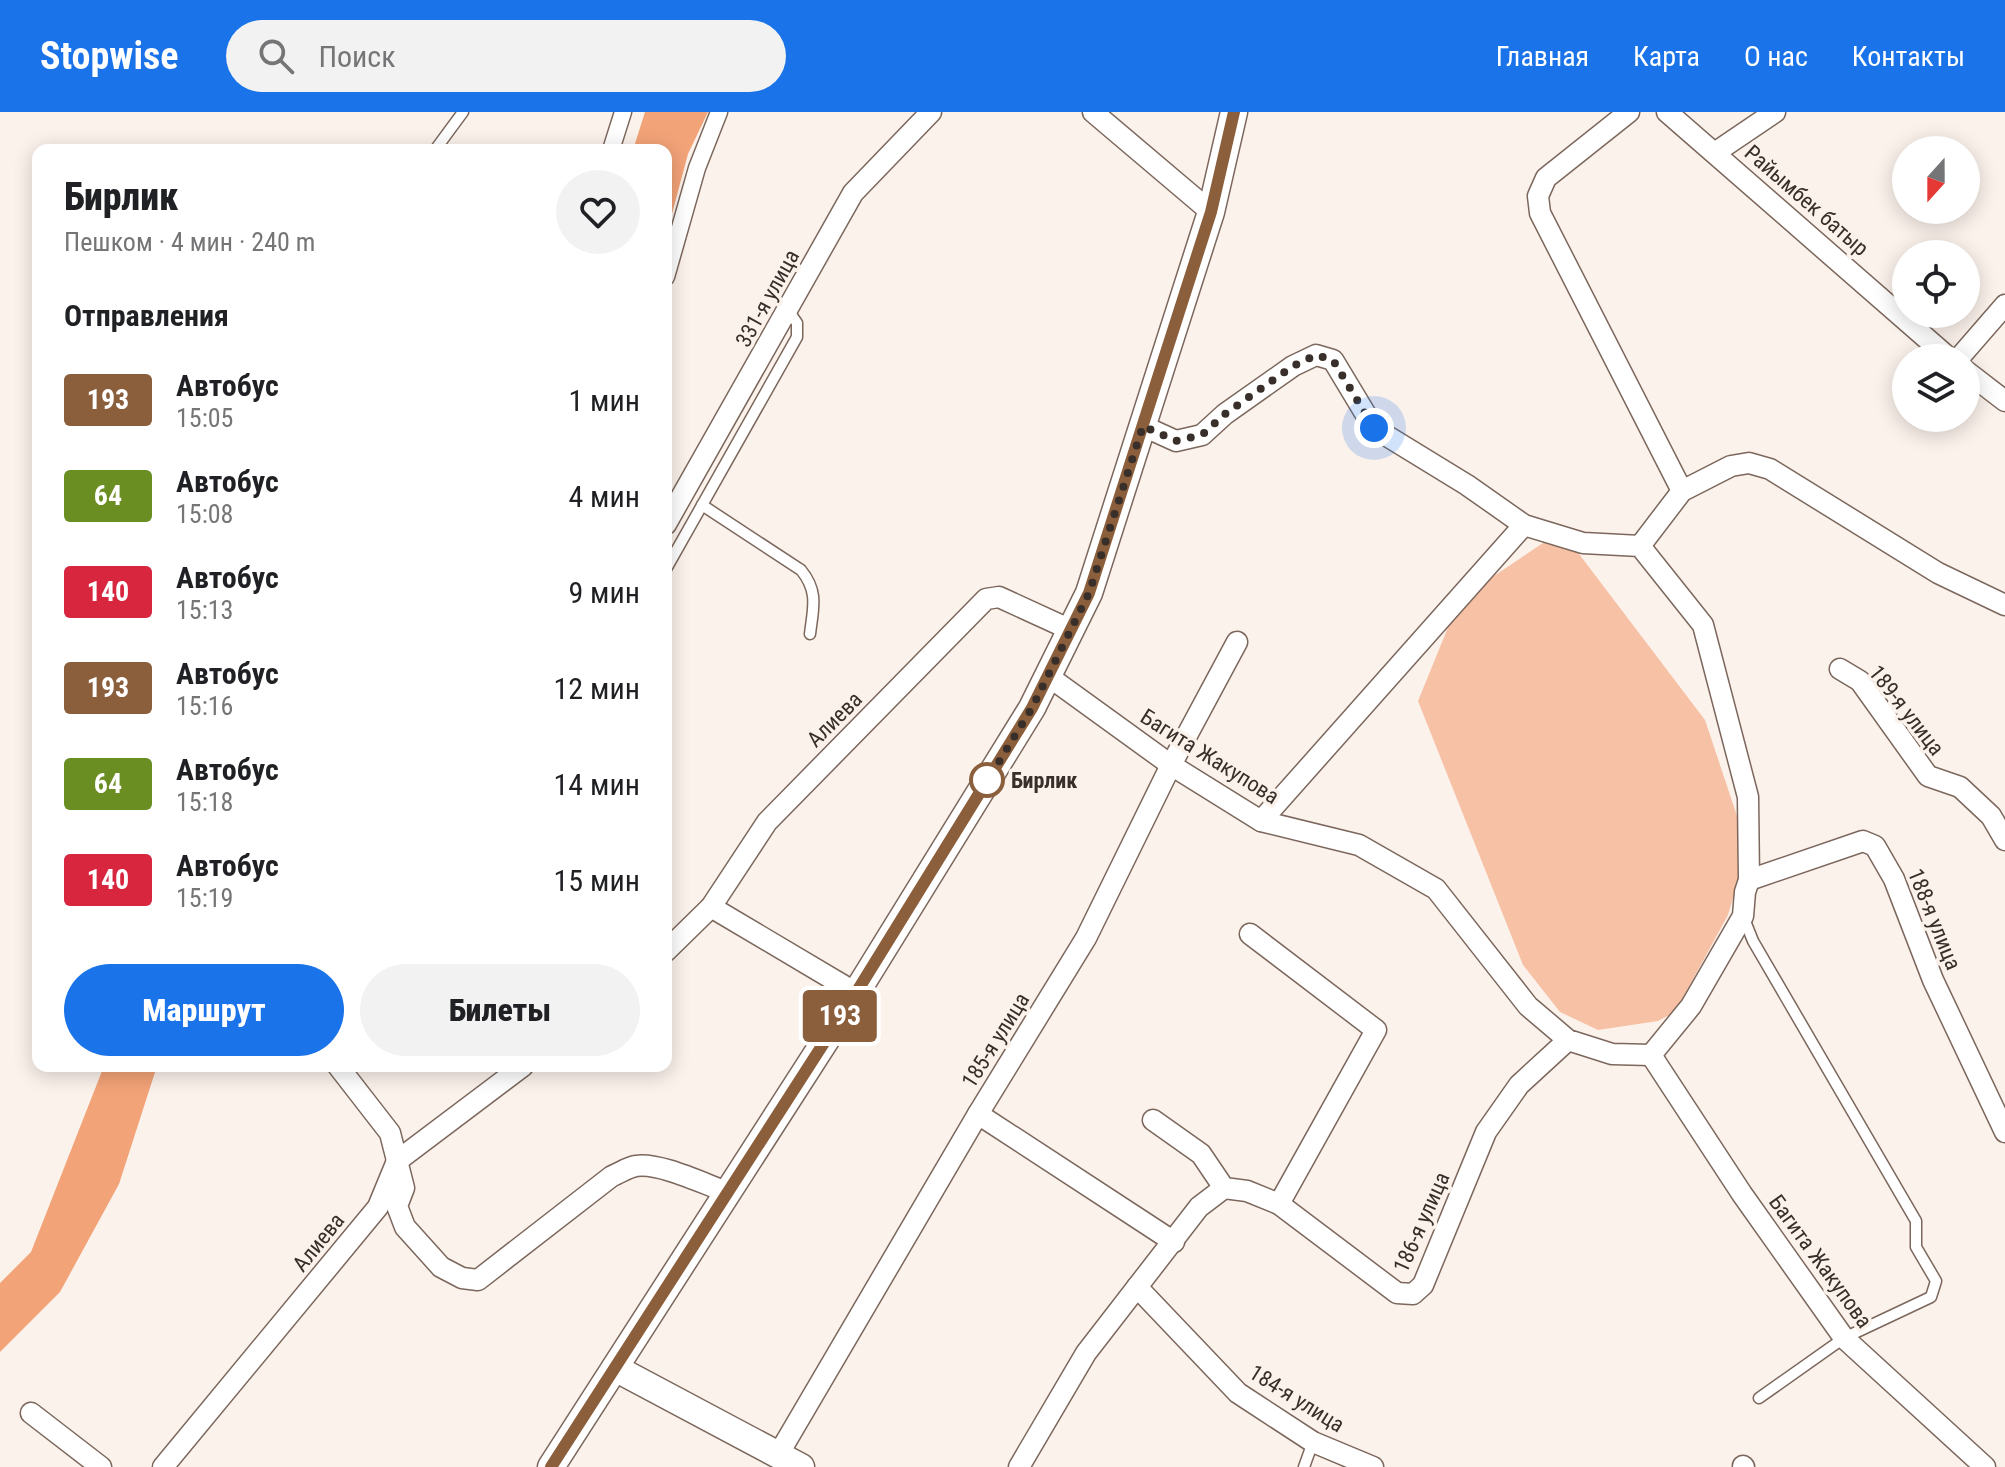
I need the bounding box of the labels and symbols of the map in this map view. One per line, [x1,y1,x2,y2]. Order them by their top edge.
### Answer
north arrow [1892,136,1980,224]
street label: Райымбек батыр [1740,140,1874,261]
street label: 331-я улица [731,245,804,351]
your location [1354,408,1394,448]
street label: 189-я улица [1864,660,1949,760]
street label: Алиева [802,687,867,752]
street label: Багита Жакупова [1136,704,1283,809]
marker: Бирлик [970,763,1004,797]
place label: Бирлик [1011,768,1077,793]
street label: 188-я улица [1903,865,1966,973]
street label: 185-я улица [956,988,1034,1092]
line badge: 193 [794,990,886,1042]
street label: 186-я улица [1388,1168,1455,1276]
street label: Багита Жакупова [1764,1190,1877,1333]
street label: Алиева [288,1208,349,1276]
street label: 184-я улица [1245,1359,1349,1437]

